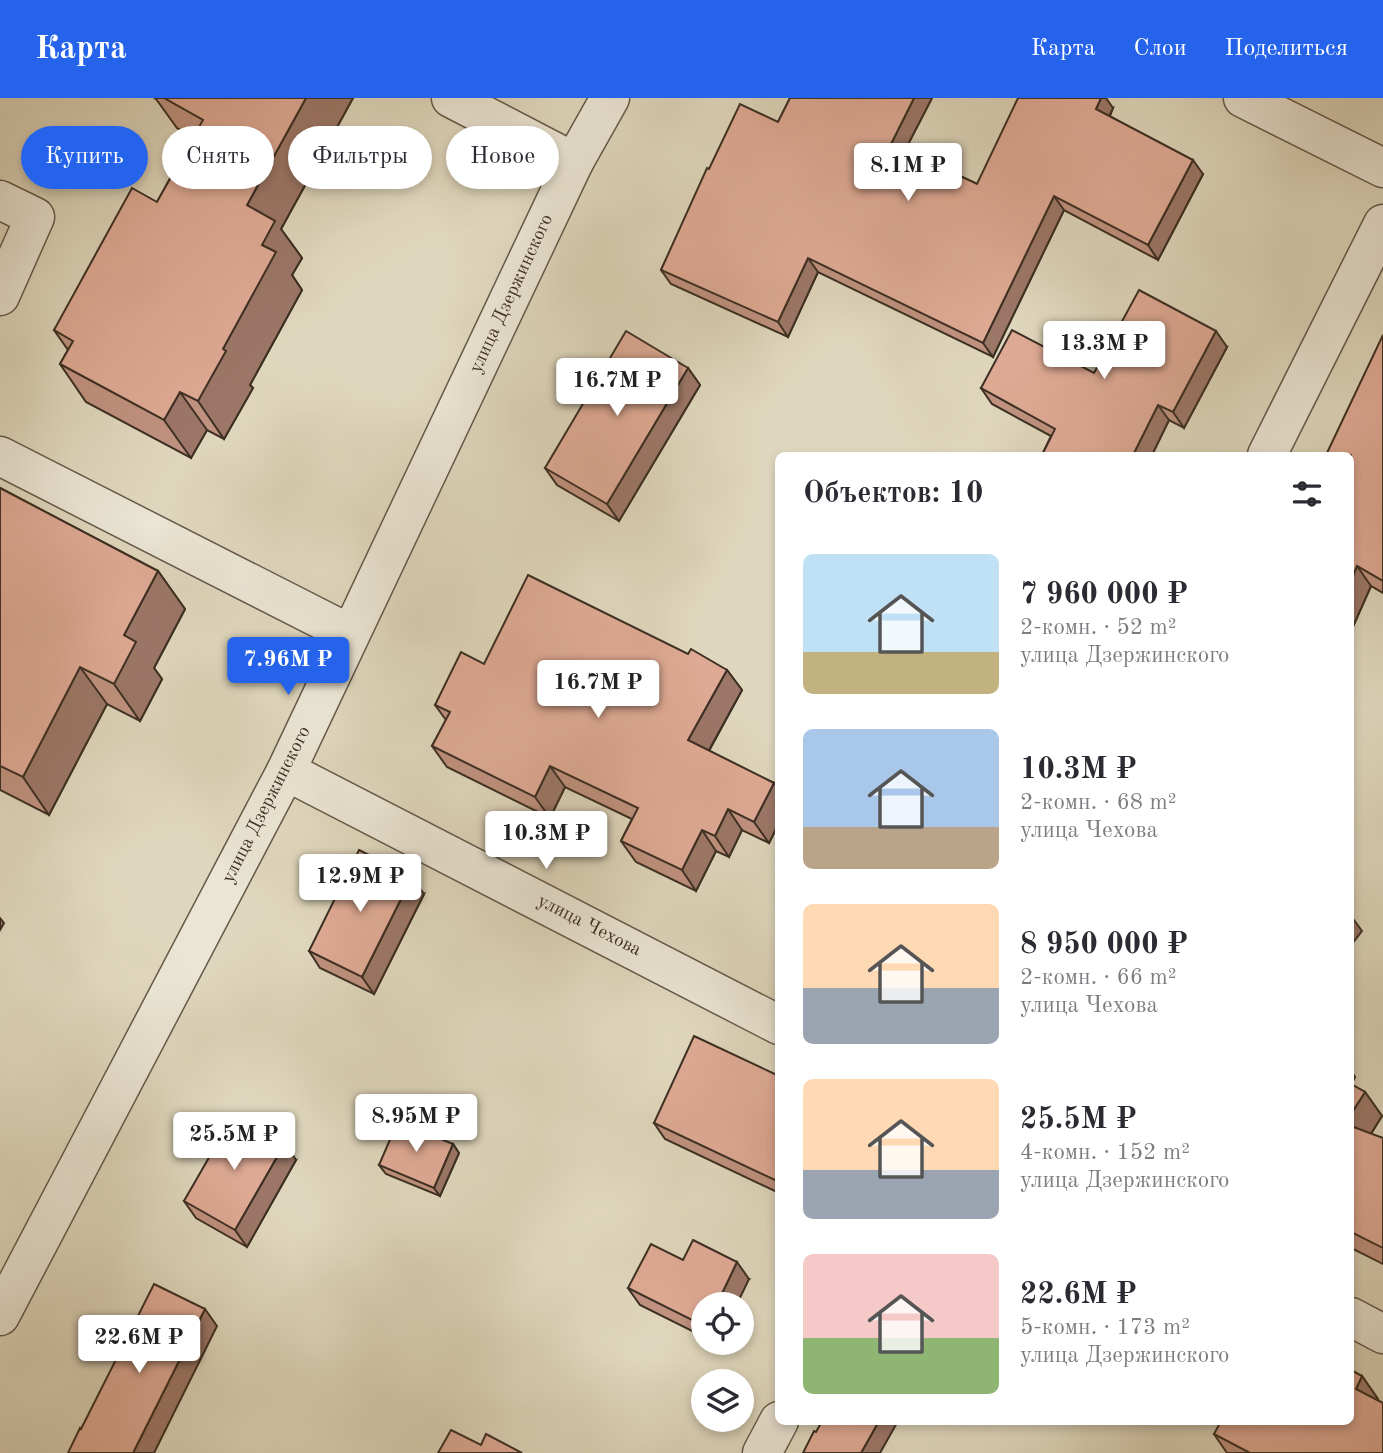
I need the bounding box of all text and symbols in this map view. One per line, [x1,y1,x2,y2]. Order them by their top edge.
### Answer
text: Карта [35,33,127,66]
text: Карта [1031,37,1096,61]
text: Слои [1134,37,1187,61]
text: Поделиться [1225,37,1348,61]
chip: Купить [21,126,148,189]
chip: Снять [162,126,274,189]
chip: Фильтры [288,126,432,189]
chip: Новое [446,126,559,189]
pin: 8.1M ₽ [851,144,965,203]
text: 8.1M ₽ [870,154,946,177]
street label: улица Дзержинского [467,212,557,376]
pin: 13.3M ₽ [1039,322,1169,381]
text: 13.3M ₽ [1059,332,1149,355]
pin: 16.7M ₽ [552,358,682,418]
text: 16.7M ₽ [572,369,662,392]
icon: filters [1288,475,1326,513]
text: Объектов: 10 [803,479,983,509]
text: 7 960 000 ₽ [1020,580,1188,610]
icon: home [859,582,943,666]
text: 2-комн. · 52 m² [1020,616,1177,639]
pin: 7.96M ₽ [223,638,353,697]
text: улица Дзержинского [1020,644,1229,667]
text: 7.96M ₽ [243,648,333,671]
pin: 16.7M ₽ [533,660,663,720]
text: 16.7M ₽ [553,671,643,694]
street label: улица Дзержинского [219,724,315,886]
text: 10.3M ₽ [1020,755,1137,785]
icon: home [859,757,943,841]
text: 2-комн. · 68 m² [1020,791,1177,814]
pin: 10.3M ₽ [481,812,611,871]
text: улица Чехова [1020,819,1158,842]
text: 10.3M ₽ [501,822,591,845]
pin: 12.9M ₽ [295,854,425,914]
text: 12.9M ₽ [315,865,405,888]
street label: улица Чехова [534,892,645,961]
text: 8 950 000 ₽ [1020,930,1188,960]
icon: home [859,932,943,1016]
text: 2-комн. · 66 m² [1020,966,1177,989]
text: улица Чехова [1020,994,1158,1017]
pin: 8.95M ₽ [351,1094,481,1154]
text: 8.95M ₽ [371,1105,461,1128]
text: 25.5M ₽ [1020,1105,1137,1135]
icon: home [859,1107,943,1191]
pin: 25.5M ₽ [169,1112,299,1172]
text: 25.5M ₽ [189,1123,279,1146]
text: 4-комн. · 152 m² [1020,1141,1190,1164]
text: улица Дзержинского [1020,1169,1229,1192]
text: 22.6M ₽ [1020,1280,1137,1310]
icon: home [859,1282,943,1366]
map controls [691,1292,754,1432]
button: locate [691,1292,754,1355]
pin: 22.6M ₽ [74,1316,204,1375]
text: 5-комн. · 173 m² [1020,1316,1190,1339]
text: 22.6M ₽ [94,1326,184,1349]
text: улица Дзержинского [1020,1344,1229,1367]
button: layers [691,1369,754,1432]

